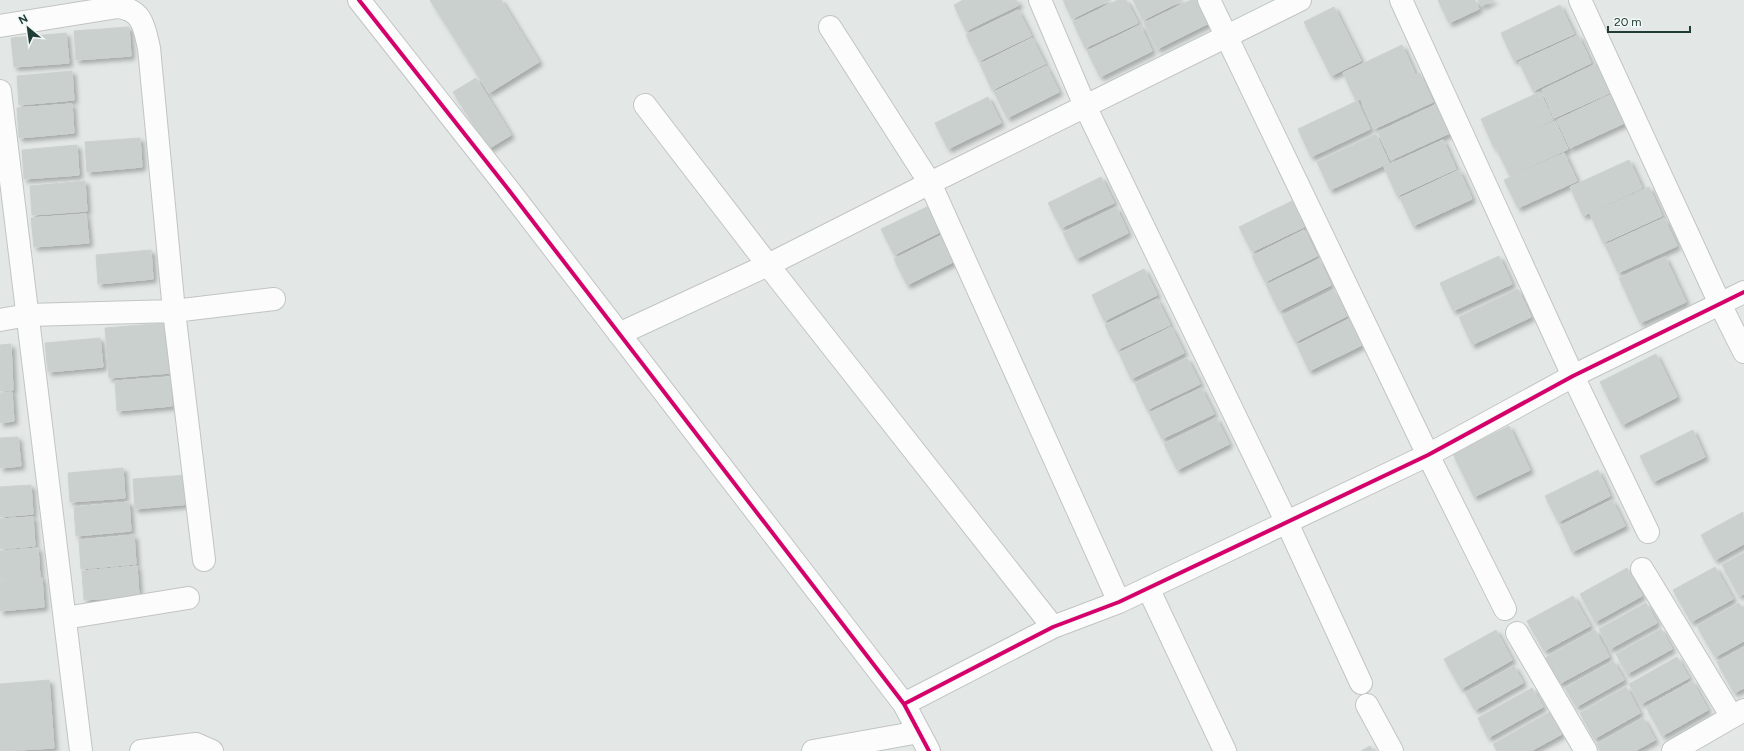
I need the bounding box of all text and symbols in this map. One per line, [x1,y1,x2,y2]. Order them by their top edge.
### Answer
north arrow [8,8,48,48]
scale bar [1608,8,1690,34]
text: N [17,12,30,27]
text: 20 m [1614,15,1642,29]

